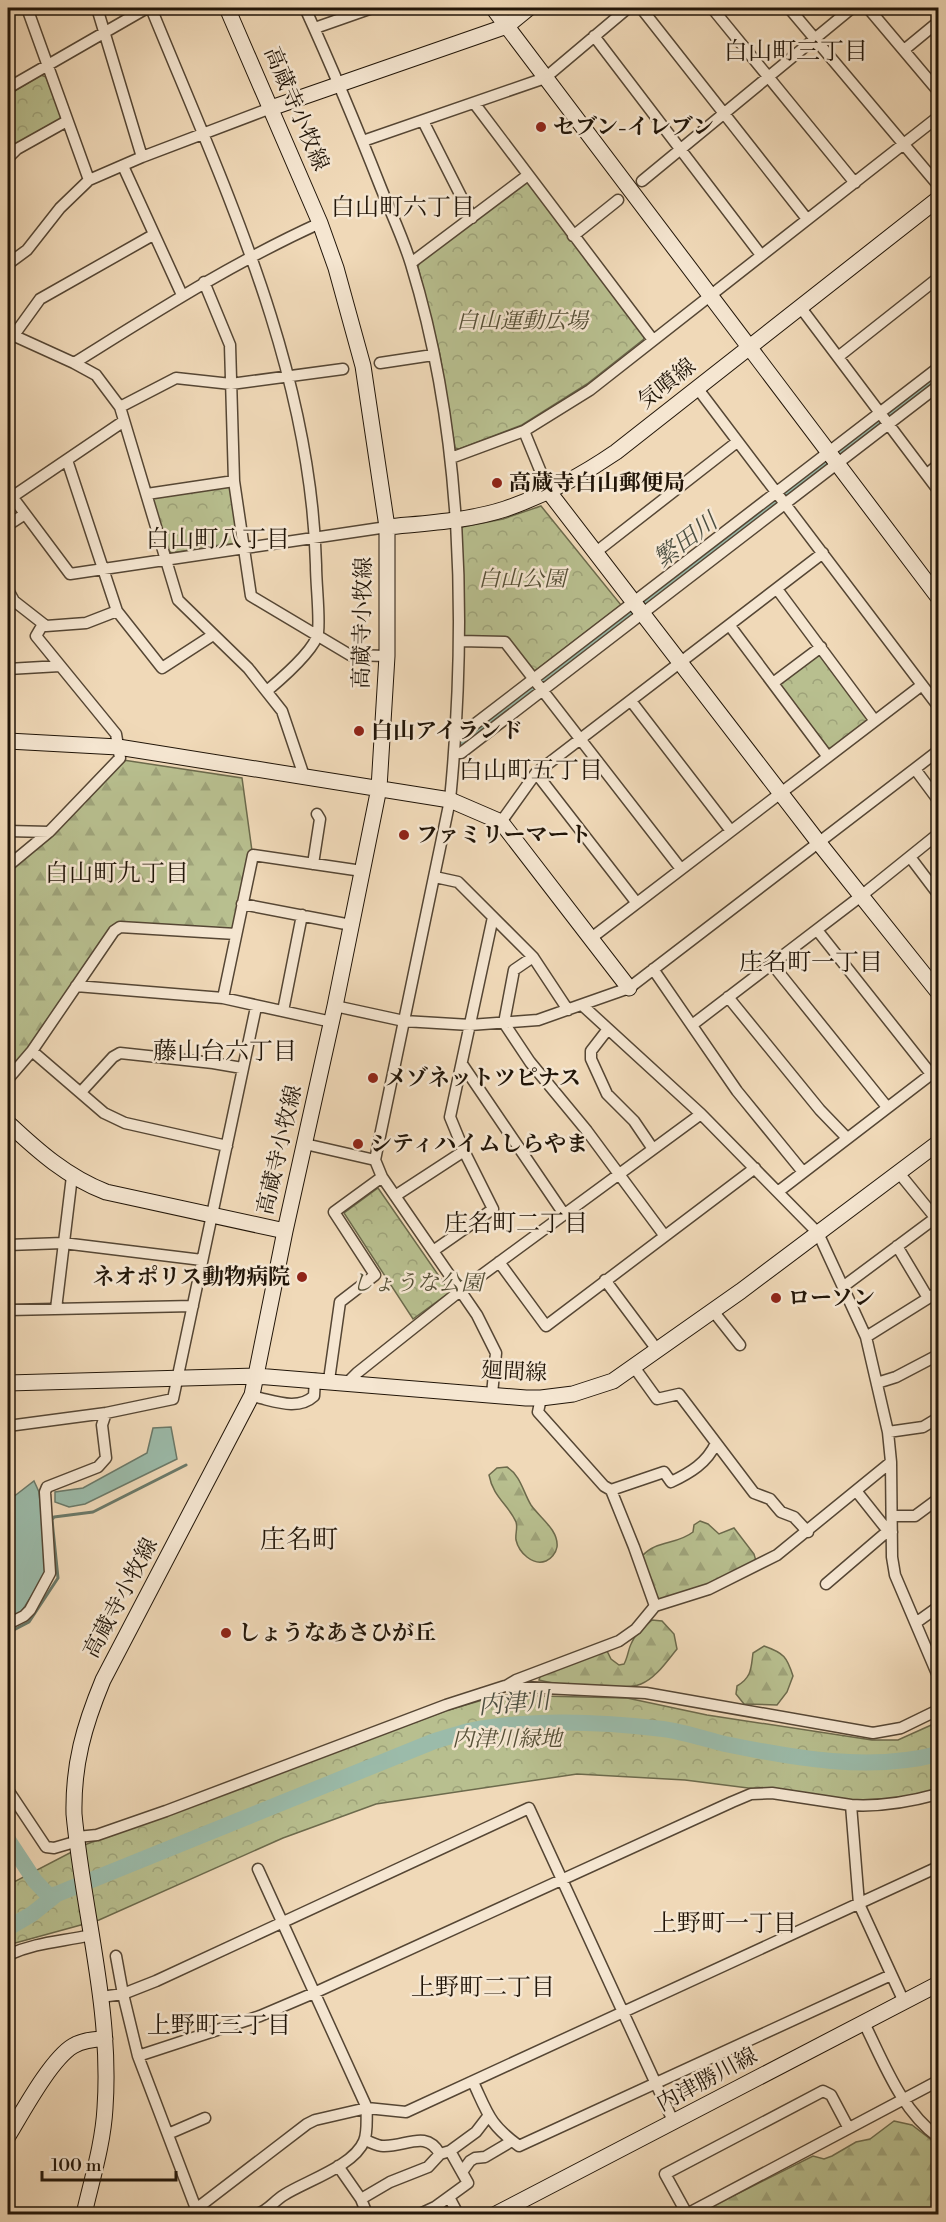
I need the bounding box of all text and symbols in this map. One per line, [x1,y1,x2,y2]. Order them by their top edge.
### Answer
district label: 白山町三丁目 [724,37,868,67]
street label: 高蔵寺小牧線 [258,43,334,175]
place label: セブン-イレブン [553,114,714,141]
marker: セブン-イレブン [534,120,548,134]
district label: 白山町六丁目 [331,193,475,223]
park label: 白山運動広場 [456,308,590,335]
street label: 気噴線 [633,353,701,415]
place label: 高蔵寺白山郵便局 [509,470,685,497]
marker: 高蔵寺白山郵便局 [490,476,504,490]
water label: 繁田川 [648,506,726,575]
district label: 白山町八丁目 [146,525,290,555]
street label: 高蔵寺小牧線 [348,557,378,689]
park label: 白山公園 [478,566,569,593]
place label: 白山アイランド [371,718,523,745]
marker: 白山アイランド [352,724,366,738]
district label: 白山町五丁目 [459,756,603,786]
place label: ファミリーマート [416,822,592,849]
marker: ファミリーマート [397,828,411,842]
district label: 白山町九丁目 [45,859,189,889]
district label: 庄名町一丁目 [739,948,883,978]
district label: 藤山台六丁目 [153,1037,297,1067]
place label: メゾネットツピナス [385,1065,581,1092]
marker: メゾネットツピナス [366,1071,380,1085]
street label: 高蔵寺小牧線 [252,1083,308,1217]
place label: シティハイムしらやま [370,1131,588,1158]
marker: シティハイムしらやま [351,1137,365,1151]
district label: 庄名町二丁目 [444,1209,588,1239]
place label: ネオポリス動物病院 [92,1264,290,1291]
marker: ネオポリス動物病院 [295,1270,309,1284]
park label: しょうな公園 [351,1270,486,1297]
place label: ローソン [788,1285,875,1312]
marker: ローソン [769,1291,783,1305]
street label: 廻間線 [480,1357,548,1387]
district label: 庄名町 [260,1524,338,1556]
street label: 高蔵寺小牧線 [78,1533,164,1663]
place label: しょうなあさひが丘 [238,1620,436,1647]
marker: しょうなあさひが丘 [219,1626,233,1640]
water label: 内津川 [477,1686,554,1722]
park label: 内津川緑地 [452,1726,564,1753]
district label: 上野町一丁目 [653,1909,797,1939]
district label: 上野町二丁目 [411,1973,555,2003]
district label: 上野町三丁目 [147,2011,291,2041]
street label: 内津勝川線 [652,2042,762,2118]
scale bar [42,2144,176,2182]
text: 100 m [51,2154,102,2177]

